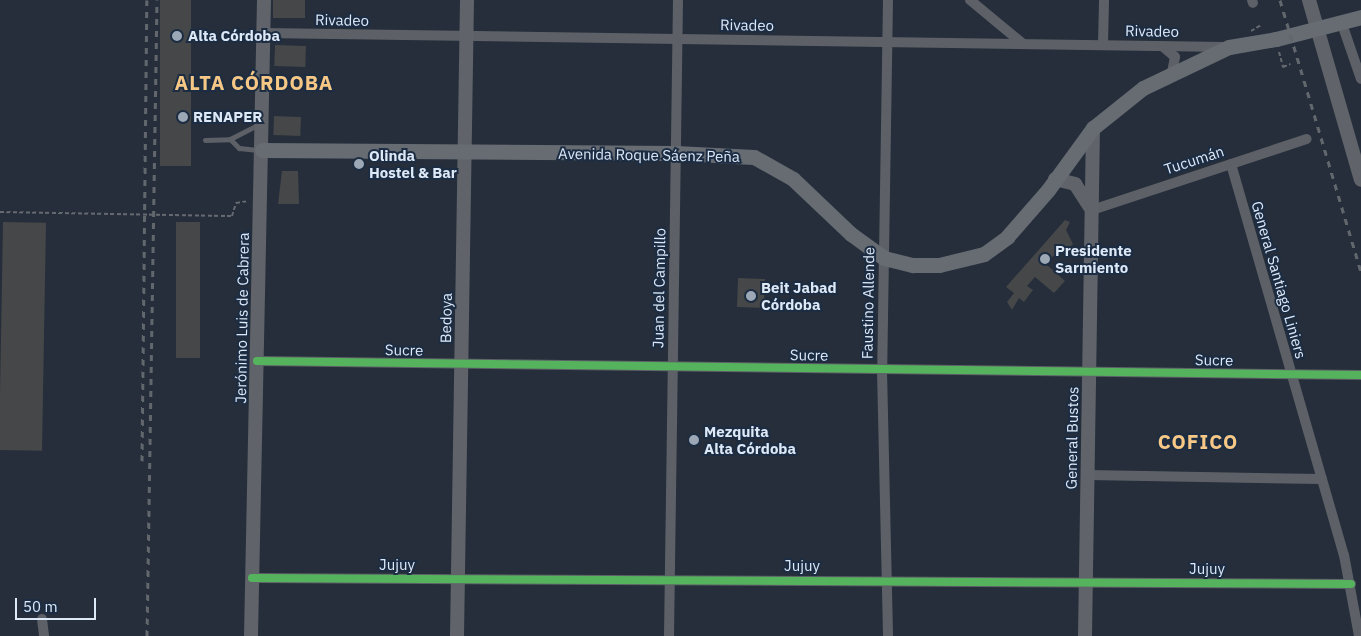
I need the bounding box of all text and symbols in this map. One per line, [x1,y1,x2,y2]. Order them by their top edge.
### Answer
street label: Rivadeo [315,11,369,29]
street label: Rivadeo [720,16,774,34]
street label: Rivadeo [1125,22,1179,40]
place label: Alta Córdoba [188,27,280,45]
marker: Alta Córdoba [170,29,184,43]
district label: ALTA CÓRDOBA [173,70,335,94]
place label: RENAPER [193,108,262,126]
marker: RENAPER [177,111,189,123]
street label: Tucumán [1162,142,1226,178]
street label: Avenida Roque Sáenz Peña [558,144,740,166]
place label: Olinda Hostel & Bar [369,146,457,181]
marker: Olinda Hostel & Bar [353,158,365,170]
street label: General Santiago Liniers [1248,199,1310,361]
street label: Juan del Campillo [649,228,669,348]
street label: Jerónimo Luis de Cabrera [232,232,252,404]
place label: Presidente Sarmiento [1055,241,1132,276]
street label: Faustino Allende [858,247,878,359]
marker: Presidente Sarmiento [1039,253,1051,265]
place label: Beit Jabad Córdoba [761,278,837,313]
marker: Beit Jabad Córdoba [745,290,757,302]
street label: Bedoya [437,293,455,343]
street label: Sucre [385,341,423,359]
street label: Sucre [790,346,828,364]
street label: Sucre [1195,351,1233,369]
street label: General Bustos [1062,386,1082,490]
place label: Mezquita Alta Córdoba [704,422,796,457]
district label: COFICO [1157,429,1239,453]
marker: Mezquita Alta Córdoba [688,434,700,446]
street label: Jujuy [379,556,415,574]
street label: Jujuy [784,557,820,575]
street label: Jujuy [1189,560,1225,578]
scale bar [18,588,99,620]
text: 50 m [23,597,58,616]

